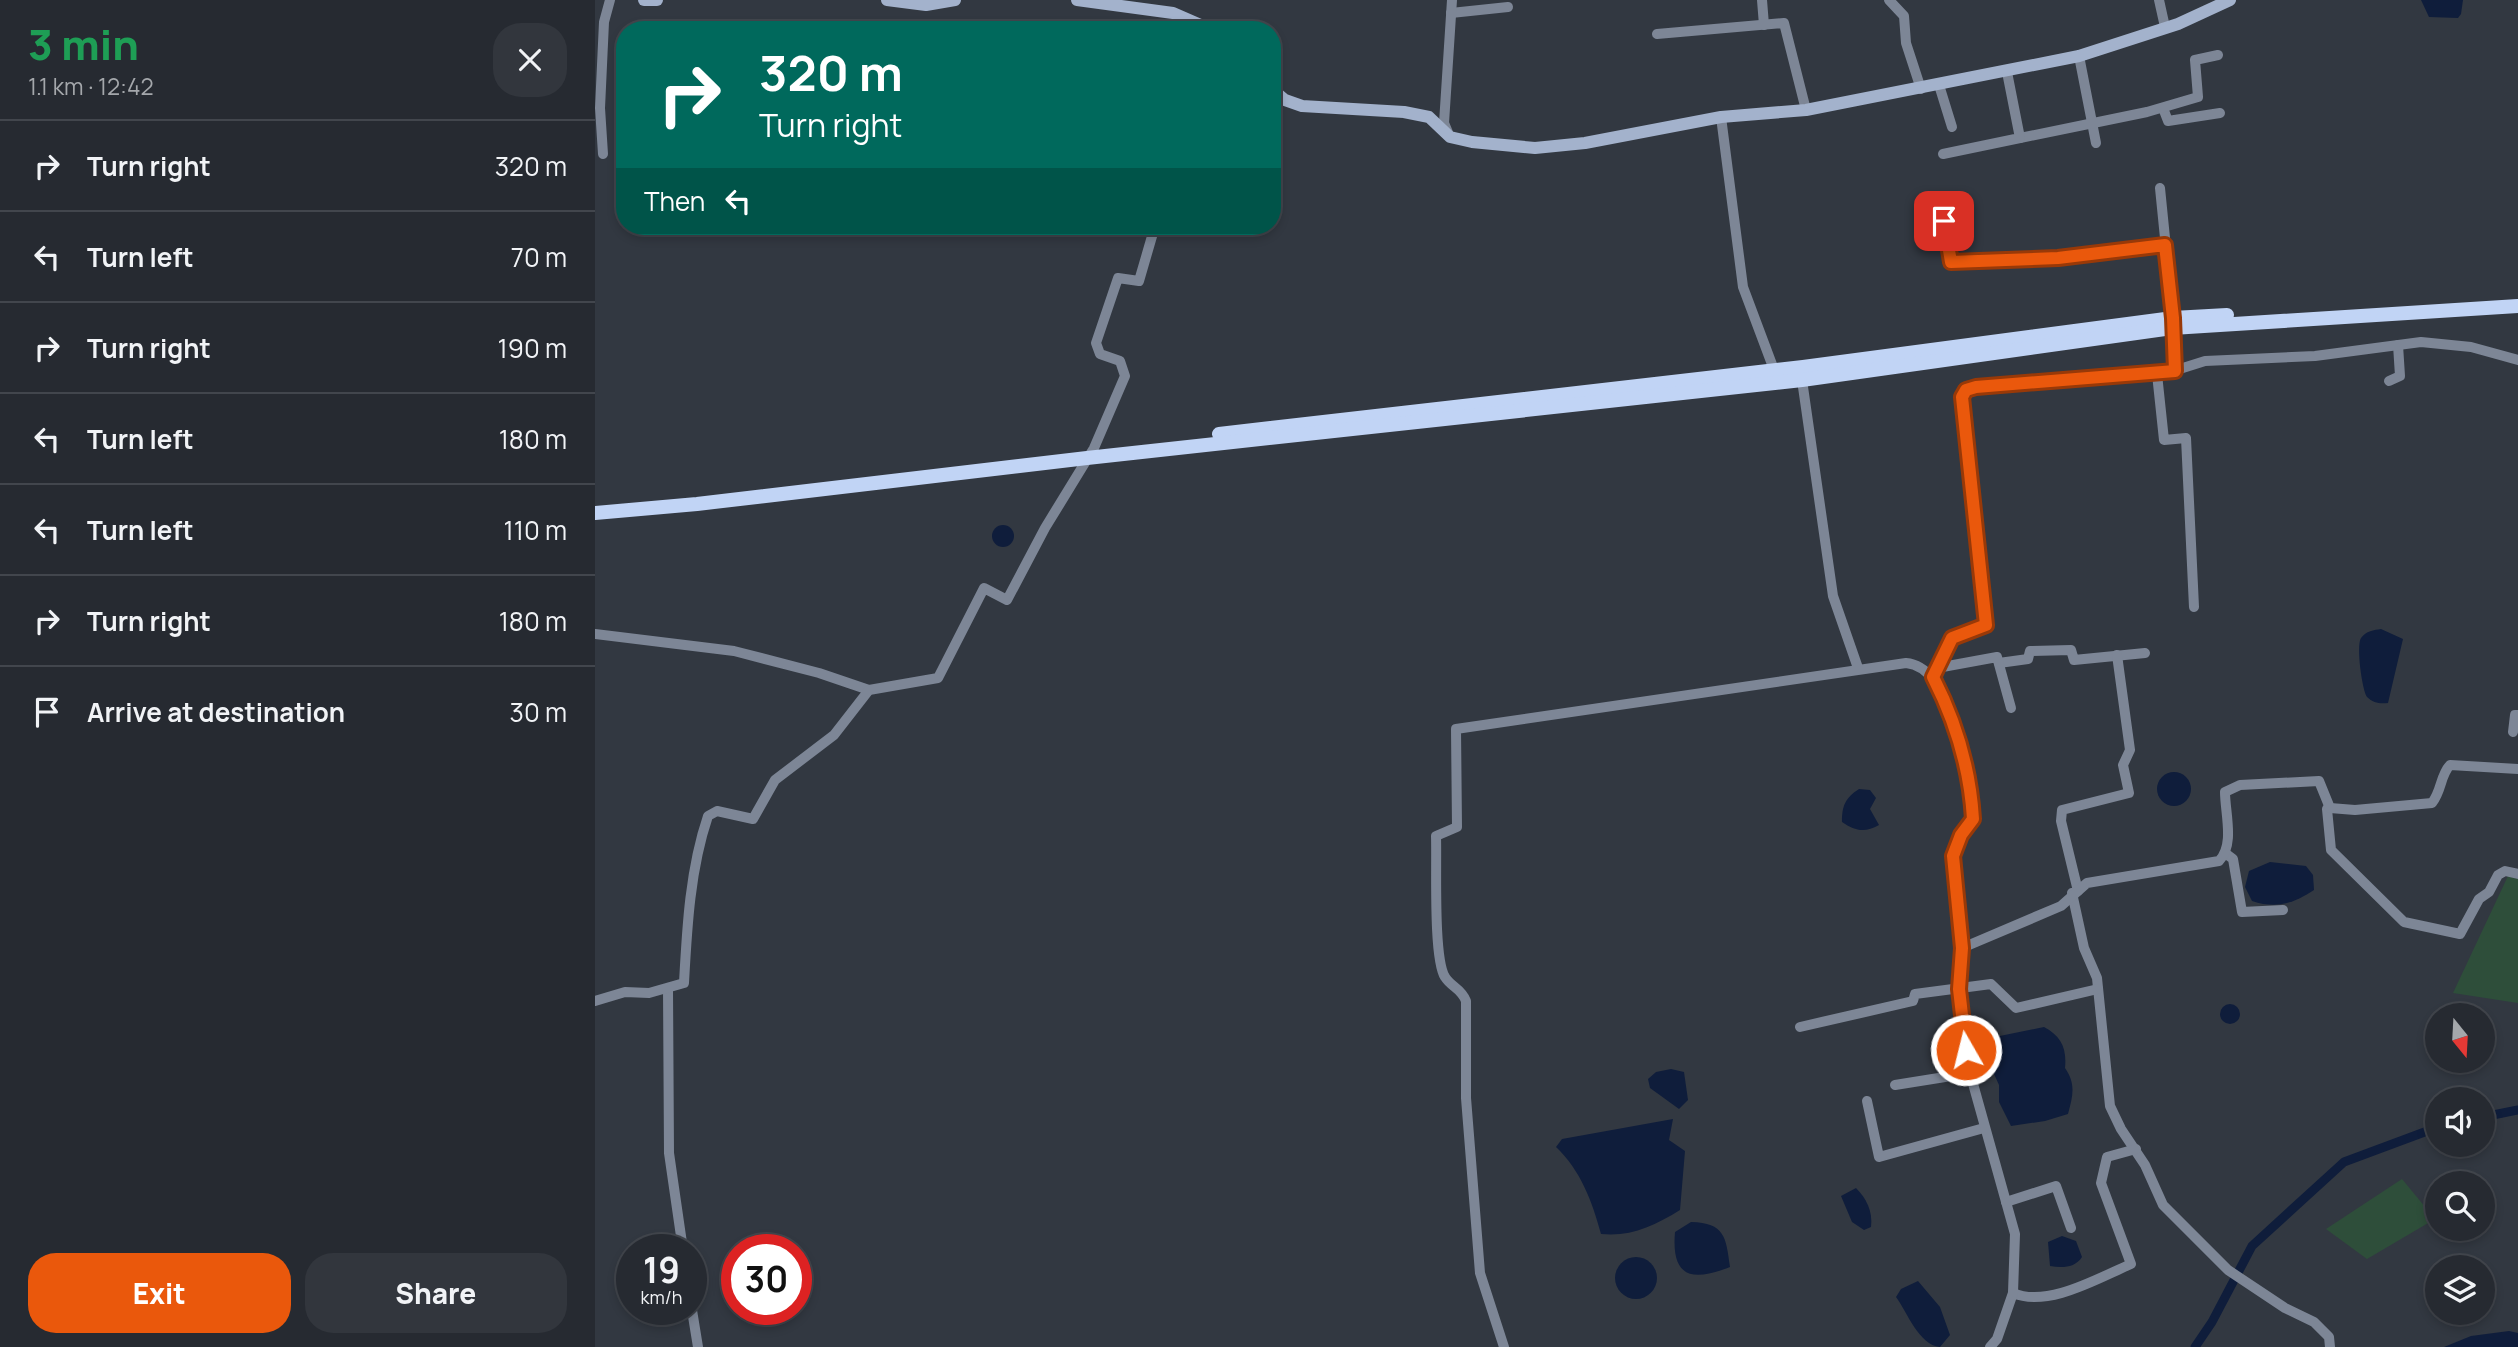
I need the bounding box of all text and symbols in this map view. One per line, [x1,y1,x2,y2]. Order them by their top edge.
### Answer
text: 3 min [28,15,139,73]
button: close [493,23,567,97]
text: 320 m [759,39,903,106]
icon: right [644,49,735,140]
text: 1.1 km · 12:42 [28,70,154,102]
text: Turn right [759,103,902,147]
icon: right [28,147,66,185]
text: Turn right [87,148,211,184]
text: 320 m [495,148,567,184]
icon: left [719,182,757,220]
text: Then [644,183,705,219]
pin [1914,191,1974,251]
icon: arrive [1925,202,1963,240]
icon: left [28,238,66,276]
text: Turn left [87,239,194,275]
text: 70 m [511,239,567,275]
icon: right [28,329,66,367]
text: Turn right [87,330,211,366]
text: 190 m [498,330,567,366]
icon: left [28,420,66,458]
text: Turn left [87,421,194,457]
text: 180 m [499,421,567,457]
icon: left [28,511,66,549]
text: Turn left [87,512,194,548]
text: 110 m [504,512,567,548]
icon: right [28,602,66,640]
text: Turn right [87,603,211,639]
text: 180 m [499,603,567,639]
icon: arrive [28,693,66,731]
text: Arrive at destination [87,694,345,730]
text: 30 m [510,694,567,730]
north arrow [2425,1003,2495,1073]
map controls [2425,1003,2495,1325]
position arrow [1929,1013,2003,1087]
button: sound [2425,1087,2495,1157]
button: search [2425,1171,2495,1241]
speed limit sign: 30 [721,1234,812,1325]
text: 19 [643,1246,680,1294]
button: Exit [28,1253,291,1333]
button: Share [305,1253,567,1333]
button: layers [2425,1255,2495,1325]
text: km/h [641,1285,682,1309]

